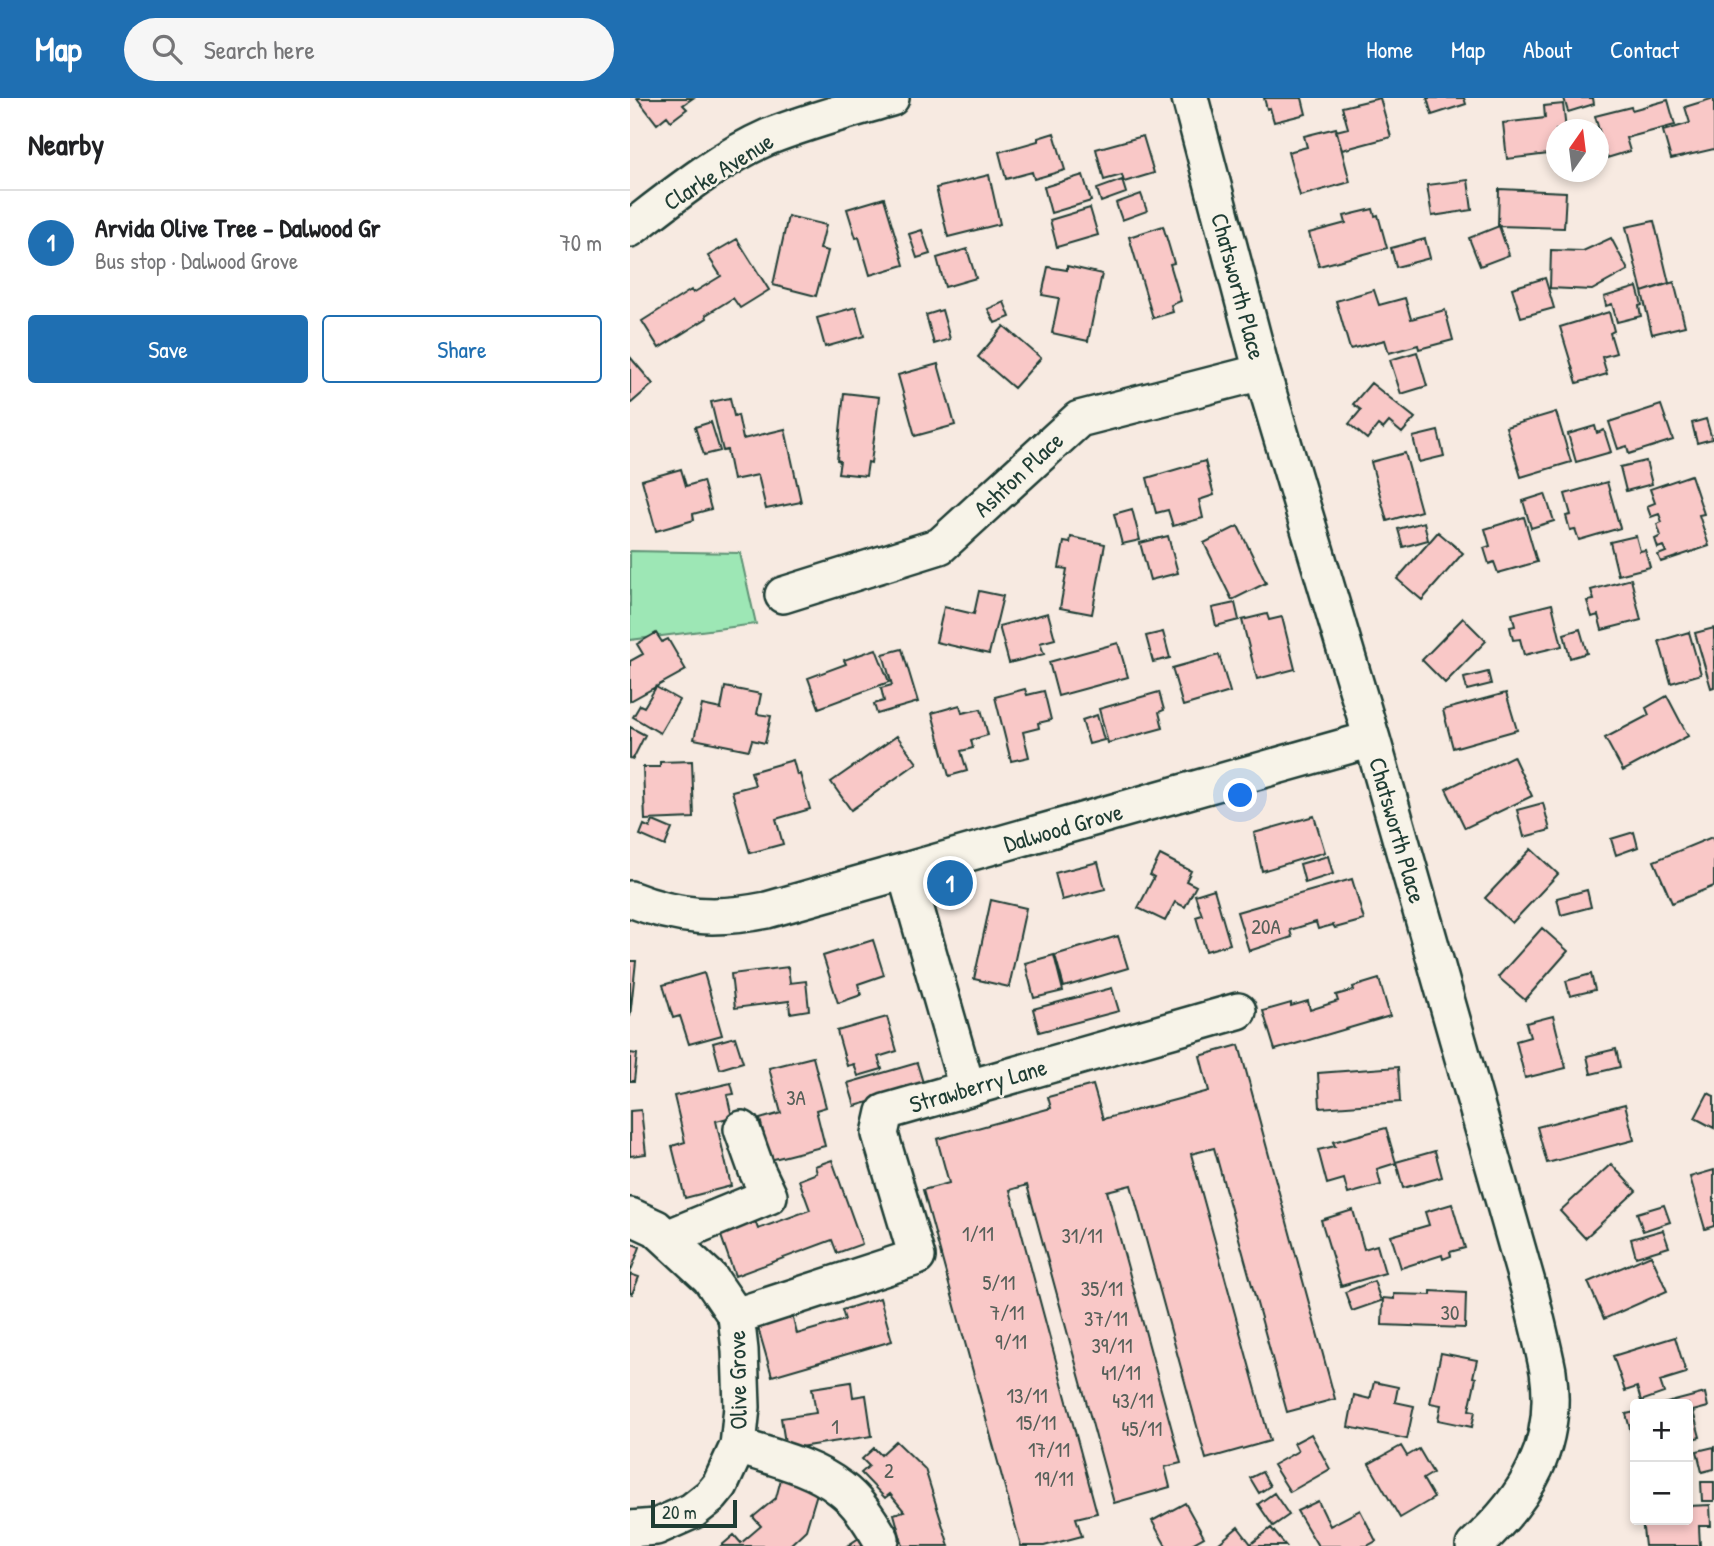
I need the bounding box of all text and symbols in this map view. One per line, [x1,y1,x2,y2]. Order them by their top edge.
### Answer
search box [124,18,614,81]
text: Map [35,27,82,71]
icon: search [148,30,186,68]
text: Search here [204,32,315,67]
text: Home [1366,33,1413,65]
text: Map [1451,33,1485,65]
text: About [1523,33,1572,65]
text: Contact [1610,33,1679,65]
north arrow [1546,119,1609,182]
text: Nearby [28,124,104,164]
street label: Clarke Avenue [657,124,779,217]
street label: Chatsworth Place [1204,209,1274,363]
text: Arvida Olive Tree - Dalwood Gr [95,210,381,245]
text: 1 [47,227,55,258]
text: 70 m [559,227,602,258]
text: Bus stop · Dalwood Grove [95,245,298,276]
button: Save [28,315,308,383]
button: Share [322,315,602,383]
street label: Ashton Place [966,424,1070,524]
street label: Chatsworth Place [1362,753,1434,907]
your location [1223,778,1257,812]
street label: Dalwood Grove [1000,795,1127,859]
pin: 1 [927,857,973,909]
house number: 20A [1251,912,1281,941]
street label: Strawberry Lane [906,1050,1051,1120]
house number: 3A [786,1083,806,1112]
house number: 1/11 [962,1219,994,1248]
house number: 31/11 [1061,1221,1103,1250]
house number: 5/11 [982,1268,1016,1297]
house number: 35/11 [1081,1274,1123,1303]
house number: 7/11 [990,1298,1024,1327]
house number: 30 [1441,1298,1459,1327]
house number: 37/11 [1084,1304,1128,1333]
house number: 9/11 [995,1327,1027,1356]
street label: Olive Grove [720,1330,754,1430]
house number: 39/11 [1091,1331,1133,1360]
house number: 41/11 [1101,1358,1141,1387]
house number: 13/11 [1006,1381,1048,1410]
house number: 43/11 [1112,1386,1154,1415]
map controls [1630,1399,1693,1525]
button: + [1630,1399,1693,1462]
house number: 15/11 [1016,1408,1056,1437]
house number: 1 [831,1412,839,1441]
house number: 45/11 [1122,1414,1162,1443]
house number: 17/11 [1028,1435,1070,1464]
house number: 2 [884,1456,894,1485]
button: − [1630,1462,1693,1525]
house number: 19/11 [1034,1464,1074,1493]
scale bar [651,1497,737,1529]
text: 20 m [662,1499,697,1525]

